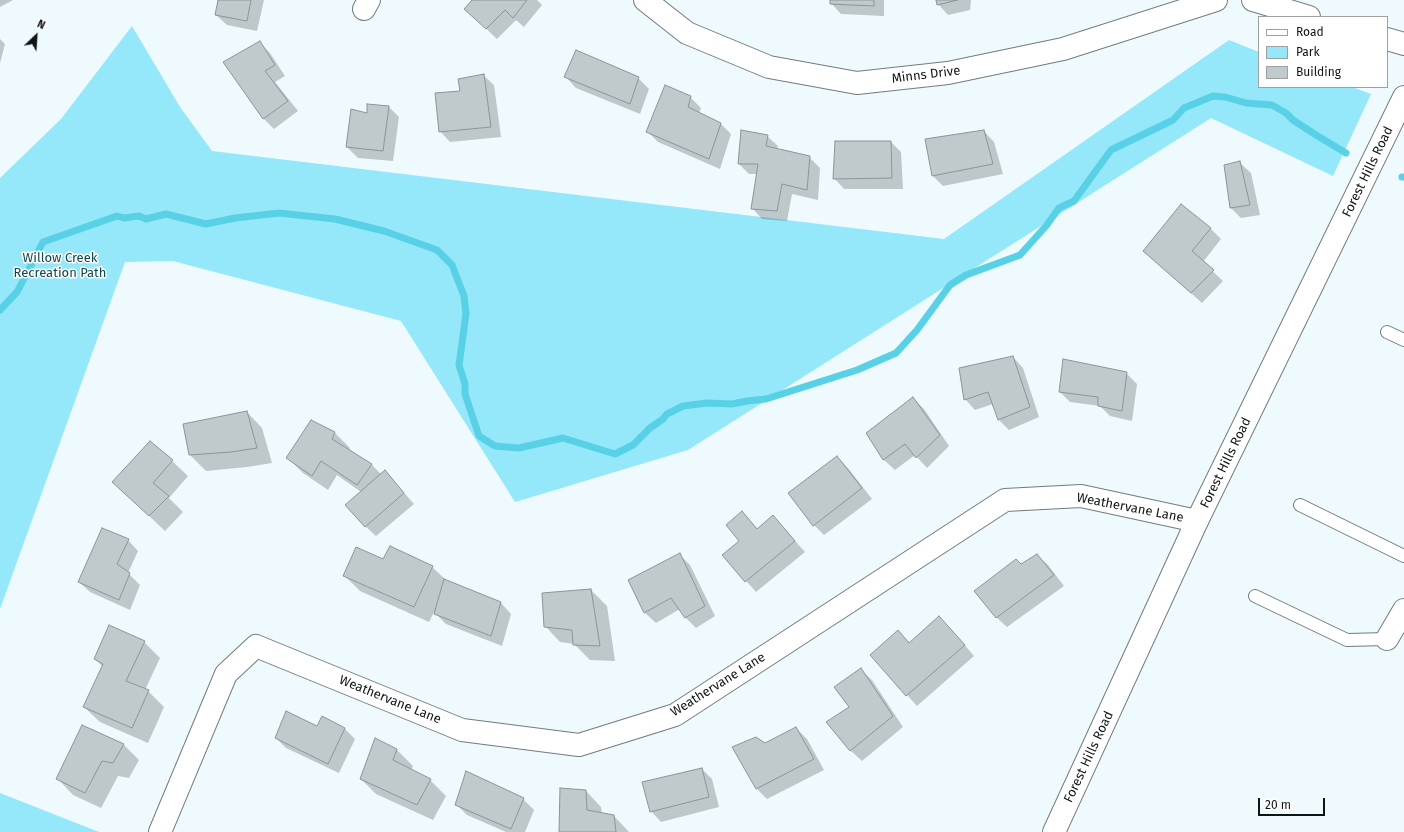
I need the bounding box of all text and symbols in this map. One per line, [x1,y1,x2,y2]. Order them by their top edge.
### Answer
north arrow [16,16,56,56]
legend [1258,16,1388,88]
text: N [35,17,47,32]
text: Road [1296,25,1324,39]
text: Park [1296,45,1320,59]
street label: Minns Drive [891,63,961,87]
text: Building [1296,65,1341,79]
street label: Forest Hills Road [1339,124,1397,220]
park label: Willow Creek Recreation Path [14,250,106,281]
street label: Forest Hills Road [1197,415,1255,511]
street label: Weathervane Lane [1075,490,1185,526]
street label: Weathervane Lane [668,650,768,720]
street label: Weathervane Lane [337,672,443,728]
street label: Forest Hills Road [1061,709,1117,805]
scale bar [1260,790,1327,816]
text: 20 m [1265,798,1291,812]

